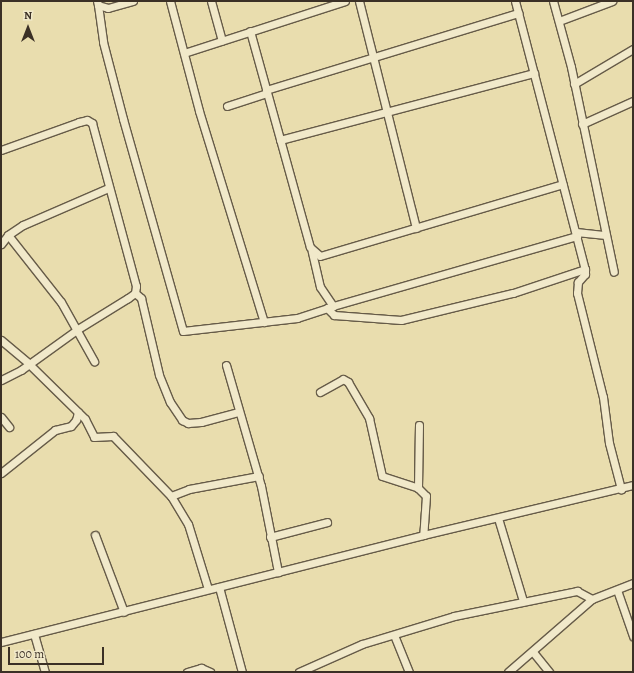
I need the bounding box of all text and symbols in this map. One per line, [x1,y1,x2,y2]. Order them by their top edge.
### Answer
north arrow [8,8,48,48]
text: N [24,8,32,23]
scale bar [10,639,106,665]
text: 100 m [15,646,44,662]

